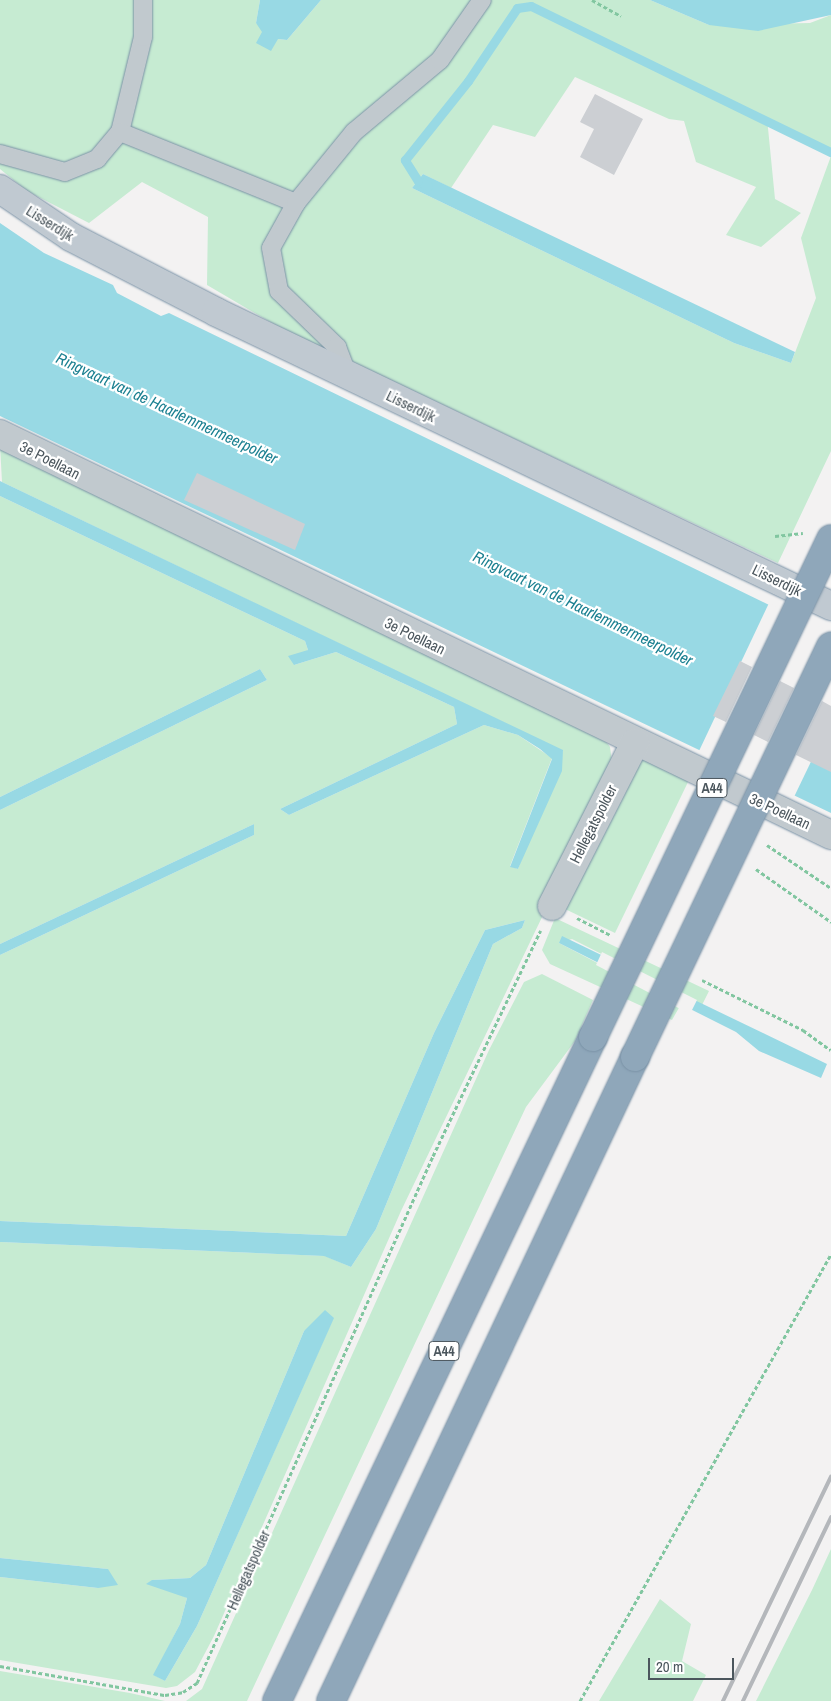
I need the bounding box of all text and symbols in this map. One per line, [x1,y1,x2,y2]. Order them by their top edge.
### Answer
street label: Lisserdijk [23,201,77,245]
water label: Ringvaart van de Haarlemmermeerpolder [53,348,281,468]
street label: Lisserdijk [383,386,439,426]
street label: 3e Poellaan [17,437,83,483]
water label: Ringvaart van de Haarlemmermeerpolder [470,546,696,670]
street label: Lisserdijk [749,560,805,600]
street label: 3e Poellaan [382,614,448,658]
road number: A44 [696,776,728,800]
street label: Hellegatspolder [566,782,620,866]
street label: 3e Poellaan [747,789,813,833]
road number: A44 [428,1340,460,1362]
street label: Hellegatspolder [222,1527,274,1613]
scale bar [651,1648,737,1680]
text: 20 m [656,1656,683,1677]

